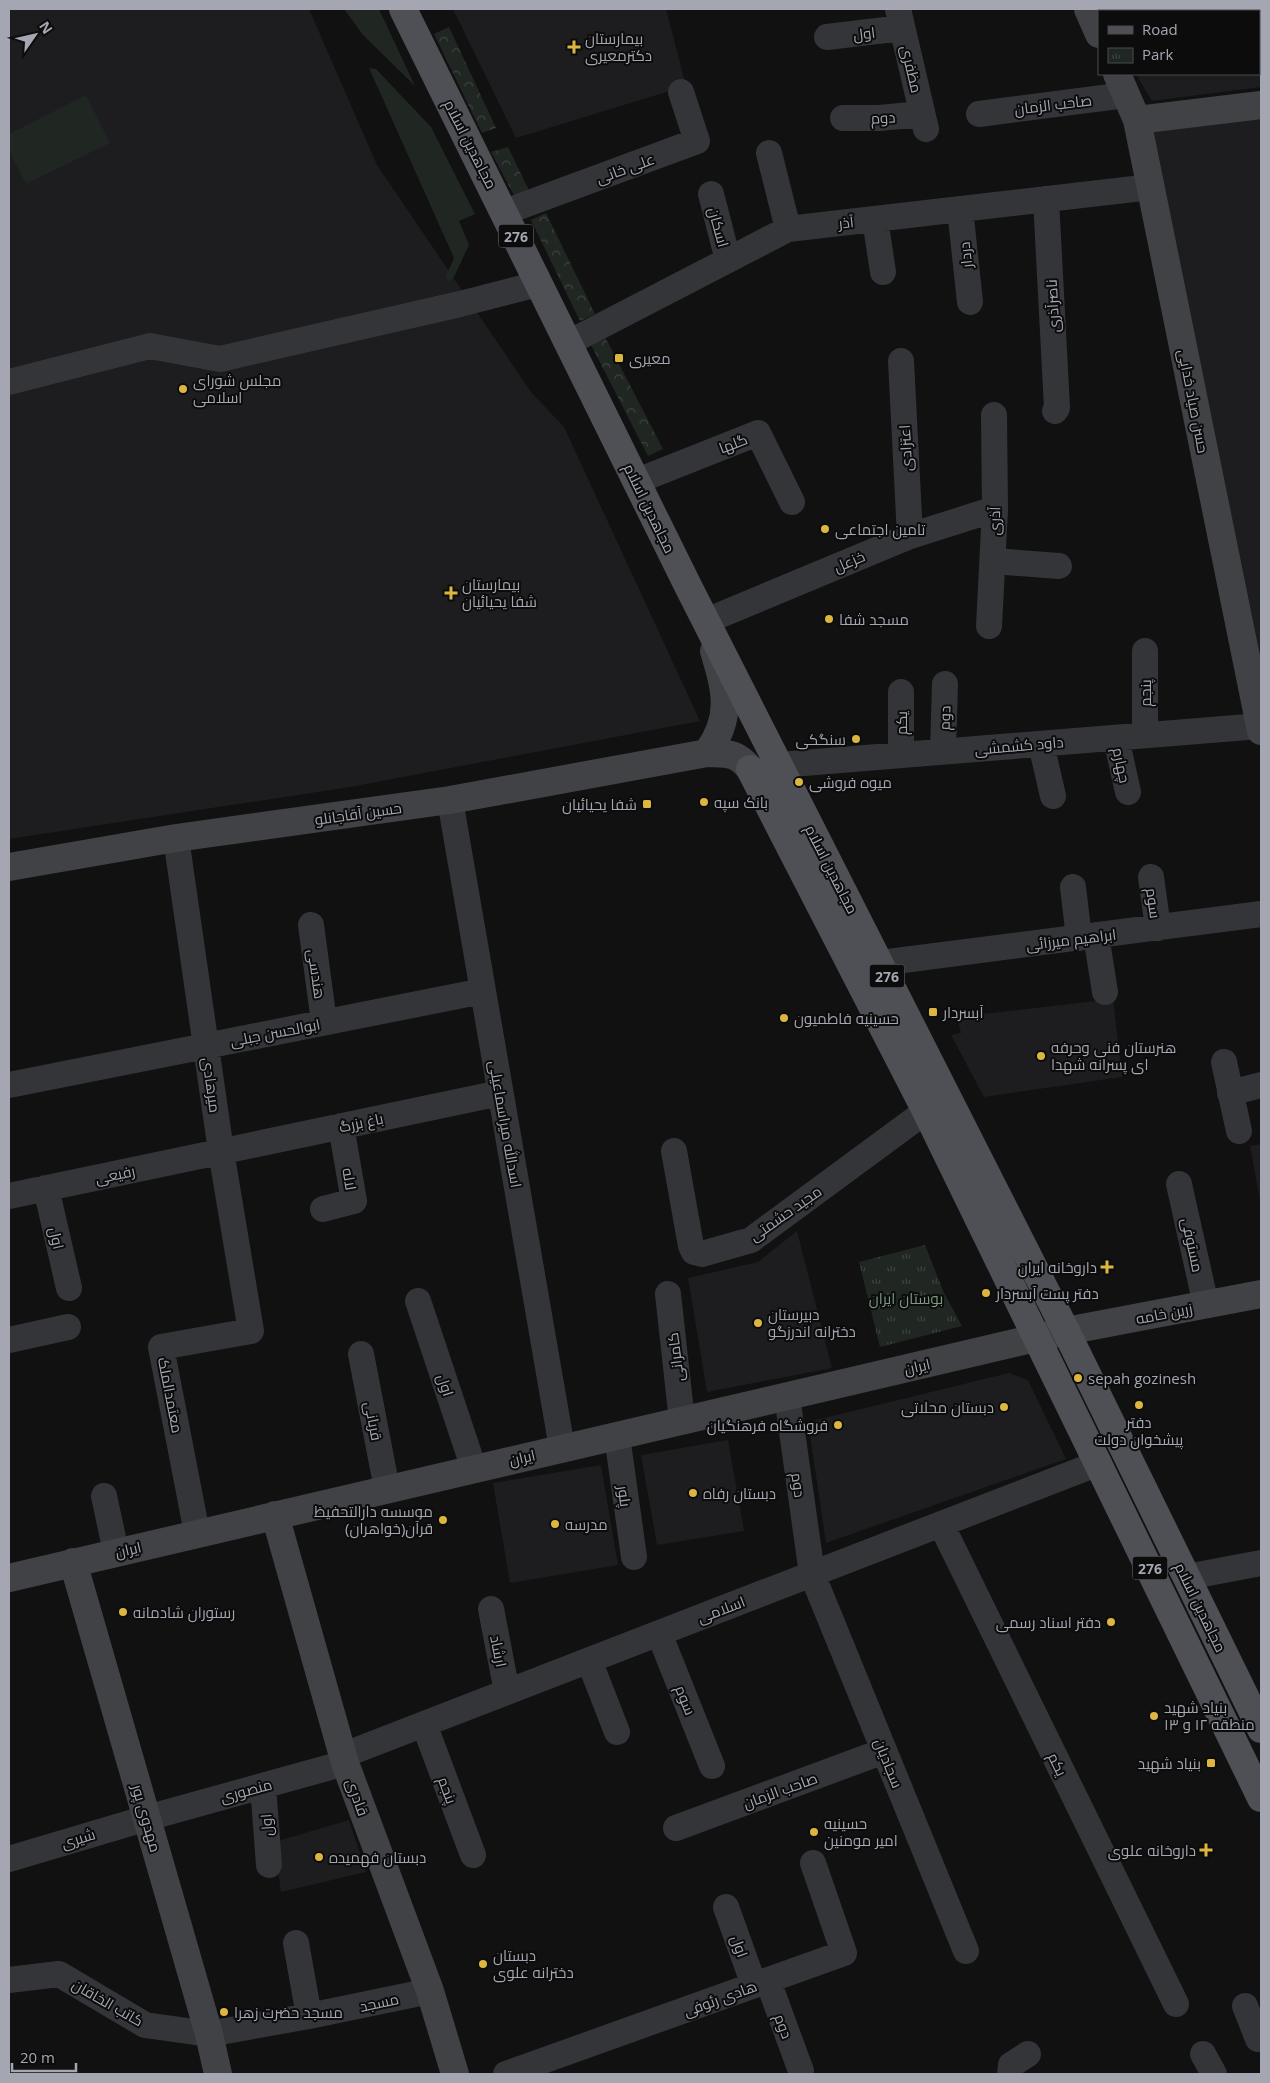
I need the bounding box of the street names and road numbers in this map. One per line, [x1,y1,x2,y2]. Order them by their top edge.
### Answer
street label: اول [852,22,876,44]
street label: مظفری [896,43,927,95]
street label: صاحب الزمان [1013,89,1093,120]
street label: مجاهدین اسلام [439,96,502,192]
street label: دوم [870,106,896,129]
street label: علی خانی [593,148,657,189]
street label: اسکان [703,205,734,250]
street label: آذر [836,211,855,233]
road number: 276 [498,225,534,248]
street label: دردار [954,241,976,270]
street label: ناصرآذری [1041,279,1064,333]
street label: حسن صیاد خدایی [1173,347,1214,455]
street label: اعتزادی [894,424,917,472]
street label: گلها [716,428,751,458]
street label: مجاهدین اسلام [619,460,680,557]
street label: آذری [984,506,1005,536]
street label: خزعل [830,546,868,577]
street label: پنجم [1135,679,1156,707]
street label: دوم [934,705,955,731]
street label: یکم [891,711,912,735]
street label: داود کشمشی [974,731,1064,760]
street label: چهارم [1107,745,1136,785]
street label: حسین آقاجانلو [313,797,403,830]
street label: مجاهدین اسلام [800,821,863,917]
street label: سوم [1141,887,1166,920]
street label: ابراهیم میرزائی [1025,924,1117,955]
street label: هندسی [303,948,330,1000]
road number: 276 [870,964,904,988]
street label: ابوالحسن جبلی [228,1013,322,1052]
street label: میرهادی [197,1056,226,1114]
street label: اسدالله میراسماعیلی [484,1059,527,1189]
street label: باغ بزرگ [337,1108,385,1138]
street label: رفیعی [93,1160,137,1189]
street label: لاله [338,1166,362,1192]
street label: مجید حشمتی [745,1181,826,1246]
street label: مستوفی [1177,1216,1208,1274]
street label: اول [45,1225,69,1251]
street label: زرین خامه [1134,1298,1194,1329]
street label: کامرانی [662,1331,689,1383]
street label: ایران [902,1353,932,1380]
street label: معتمدالملک [154,1355,188,1435]
street label: اول [433,1371,459,1399]
street label: قربانی [359,1400,388,1442]
street label: ایران [507,1444,537,1471]
street label: دوم [786,1471,811,1499]
street label: پلور [612,1483,636,1508]
street label: ایران [113,1536,143,1563]
road number: 276 [1132,1556,1168,1580]
street label: مجاهدین اسلام [1170,1559,1231,1656]
street label: اسلامی [694,1591,748,1628]
street label: ارشاد [486,1633,512,1669]
street label: سوم [670,1682,701,1718]
street label: سجادیان [869,1735,908,1791]
street label: یکم [1043,1749,1072,1780]
street label: صاحب الزمان [740,1767,820,1814]
street label: منصوری [218,1773,274,1807]
street label: پنجم [433,1774,462,1807]
street label: قادرى [341,1776,374,1819]
street label: مهدوی پور [127,1781,166,1855]
street label: اول [255,1813,277,1837]
street label: شیری [58,1823,98,1854]
street label: اول [727,1932,753,1960]
street label: کاتب الخاقان [68,1974,147,2031]
street label: هادی رئوفی [680,1975,760,2021]
street label: مسجد [358,1988,400,2016]
street label: دوم [769,2011,798,2041]

